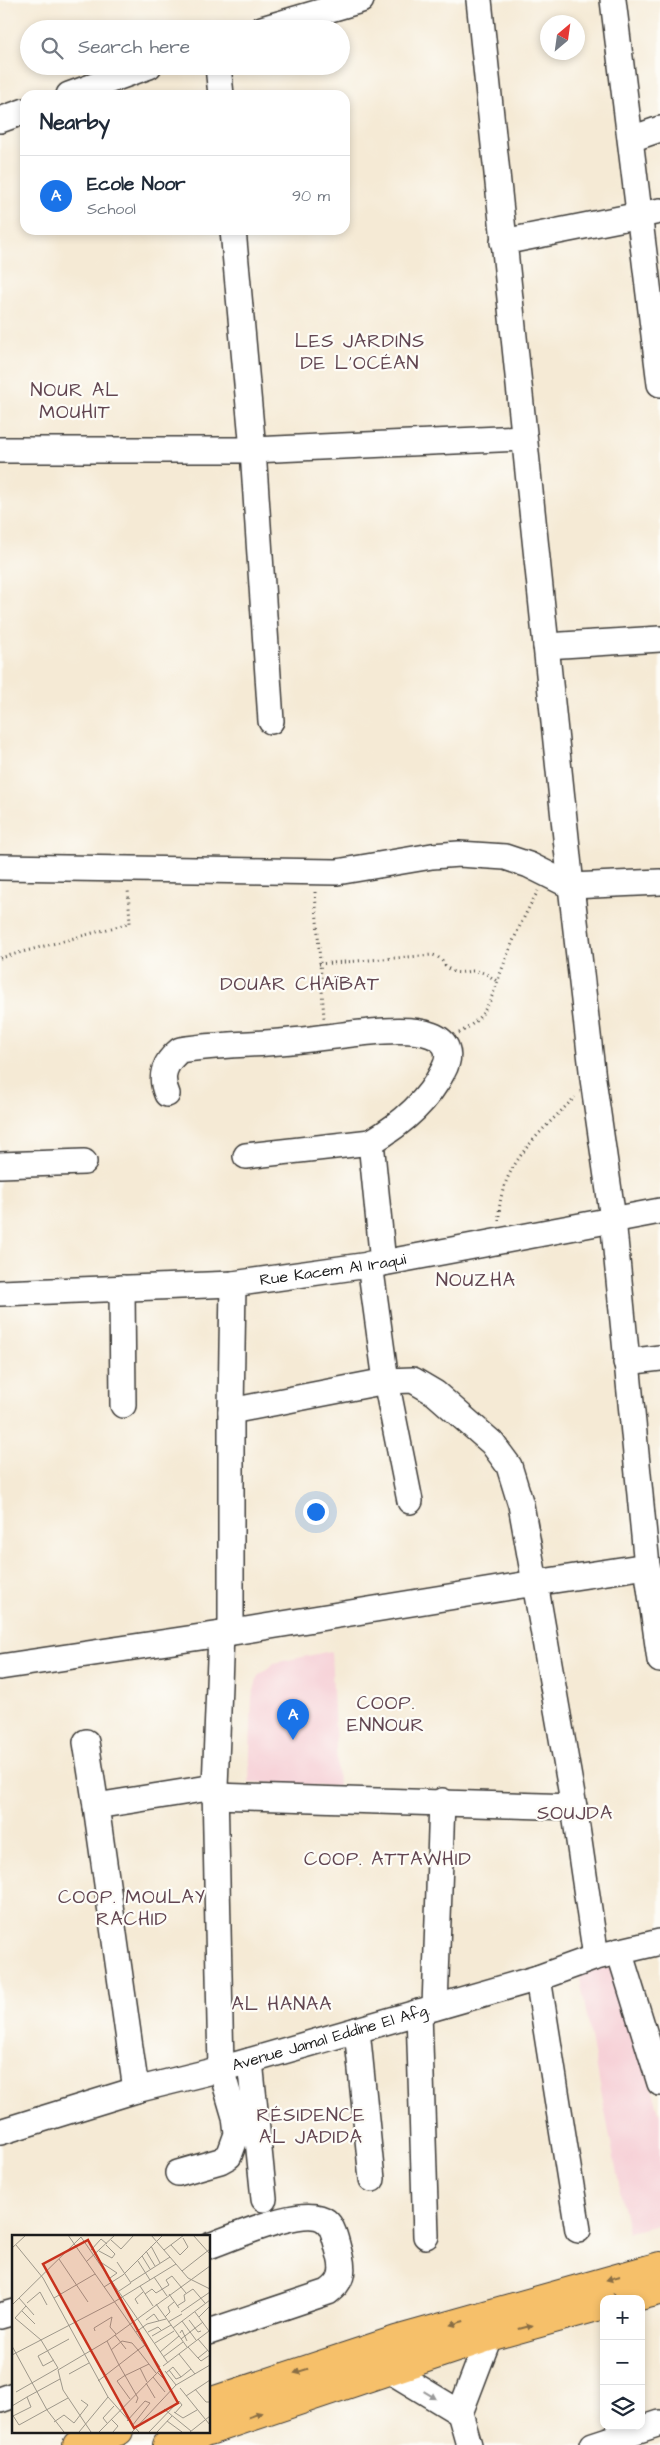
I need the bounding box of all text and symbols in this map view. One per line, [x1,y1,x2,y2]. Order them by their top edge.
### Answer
north arrow [540,15,585,60]
search box [20,20,350,75]
icon: search [38,34,66,62]
text: Search here [78,34,190,61]
text: Nearby [40,108,110,137]
text: Ecole Noor [87,171,186,198]
text: A [51,185,61,207]
text: 90 m [292,185,330,207]
text: School [87,198,136,220]
district label: LES JARDINS DE L'OCÉAN [295,328,425,377]
district label: NOUR AL MOUHIT [31,377,119,426]
district label: DOUAR CHAÏBAT [220,971,380,998]
street label: Rue Kacem Al Iraqui [258,1248,408,1291]
district label: NOUZHA [436,1267,516,1294]
your location [303,1499,329,1525]
district label: COOP. ENNOUR [347,1690,425,1739]
pin: A [277,1699,309,1740]
district label: SOUJDA [537,1800,613,1827]
district label: COOP. ATTAWHID [304,1846,472,1873]
district label: COOP. MOULAY RACHID [58,1884,206,1933]
district label: AL HANAA [232,1991,332,2018]
street label: Avenue Jamal Eddine El Afg. [229,1999,432,2076]
district label: RÉSIDENCE AL JADIDA [256,2102,366,2151]
inset map [12,2235,210,2432]
one-way arrow [605,2275,620,2283]
map controls [600,2295,645,2430]
button: + [600,2295,645,2340]
one-way arrow [449,2319,464,2327]
one-way arrow [518,2323,533,2331]
button: − [600,2340,645,2385]
one-way arrow [294,2368,309,2375]
button: layers [600,2385,645,2430]
one-way arrow [424,2391,437,2400]
one-way arrow [248,2411,263,2419]

